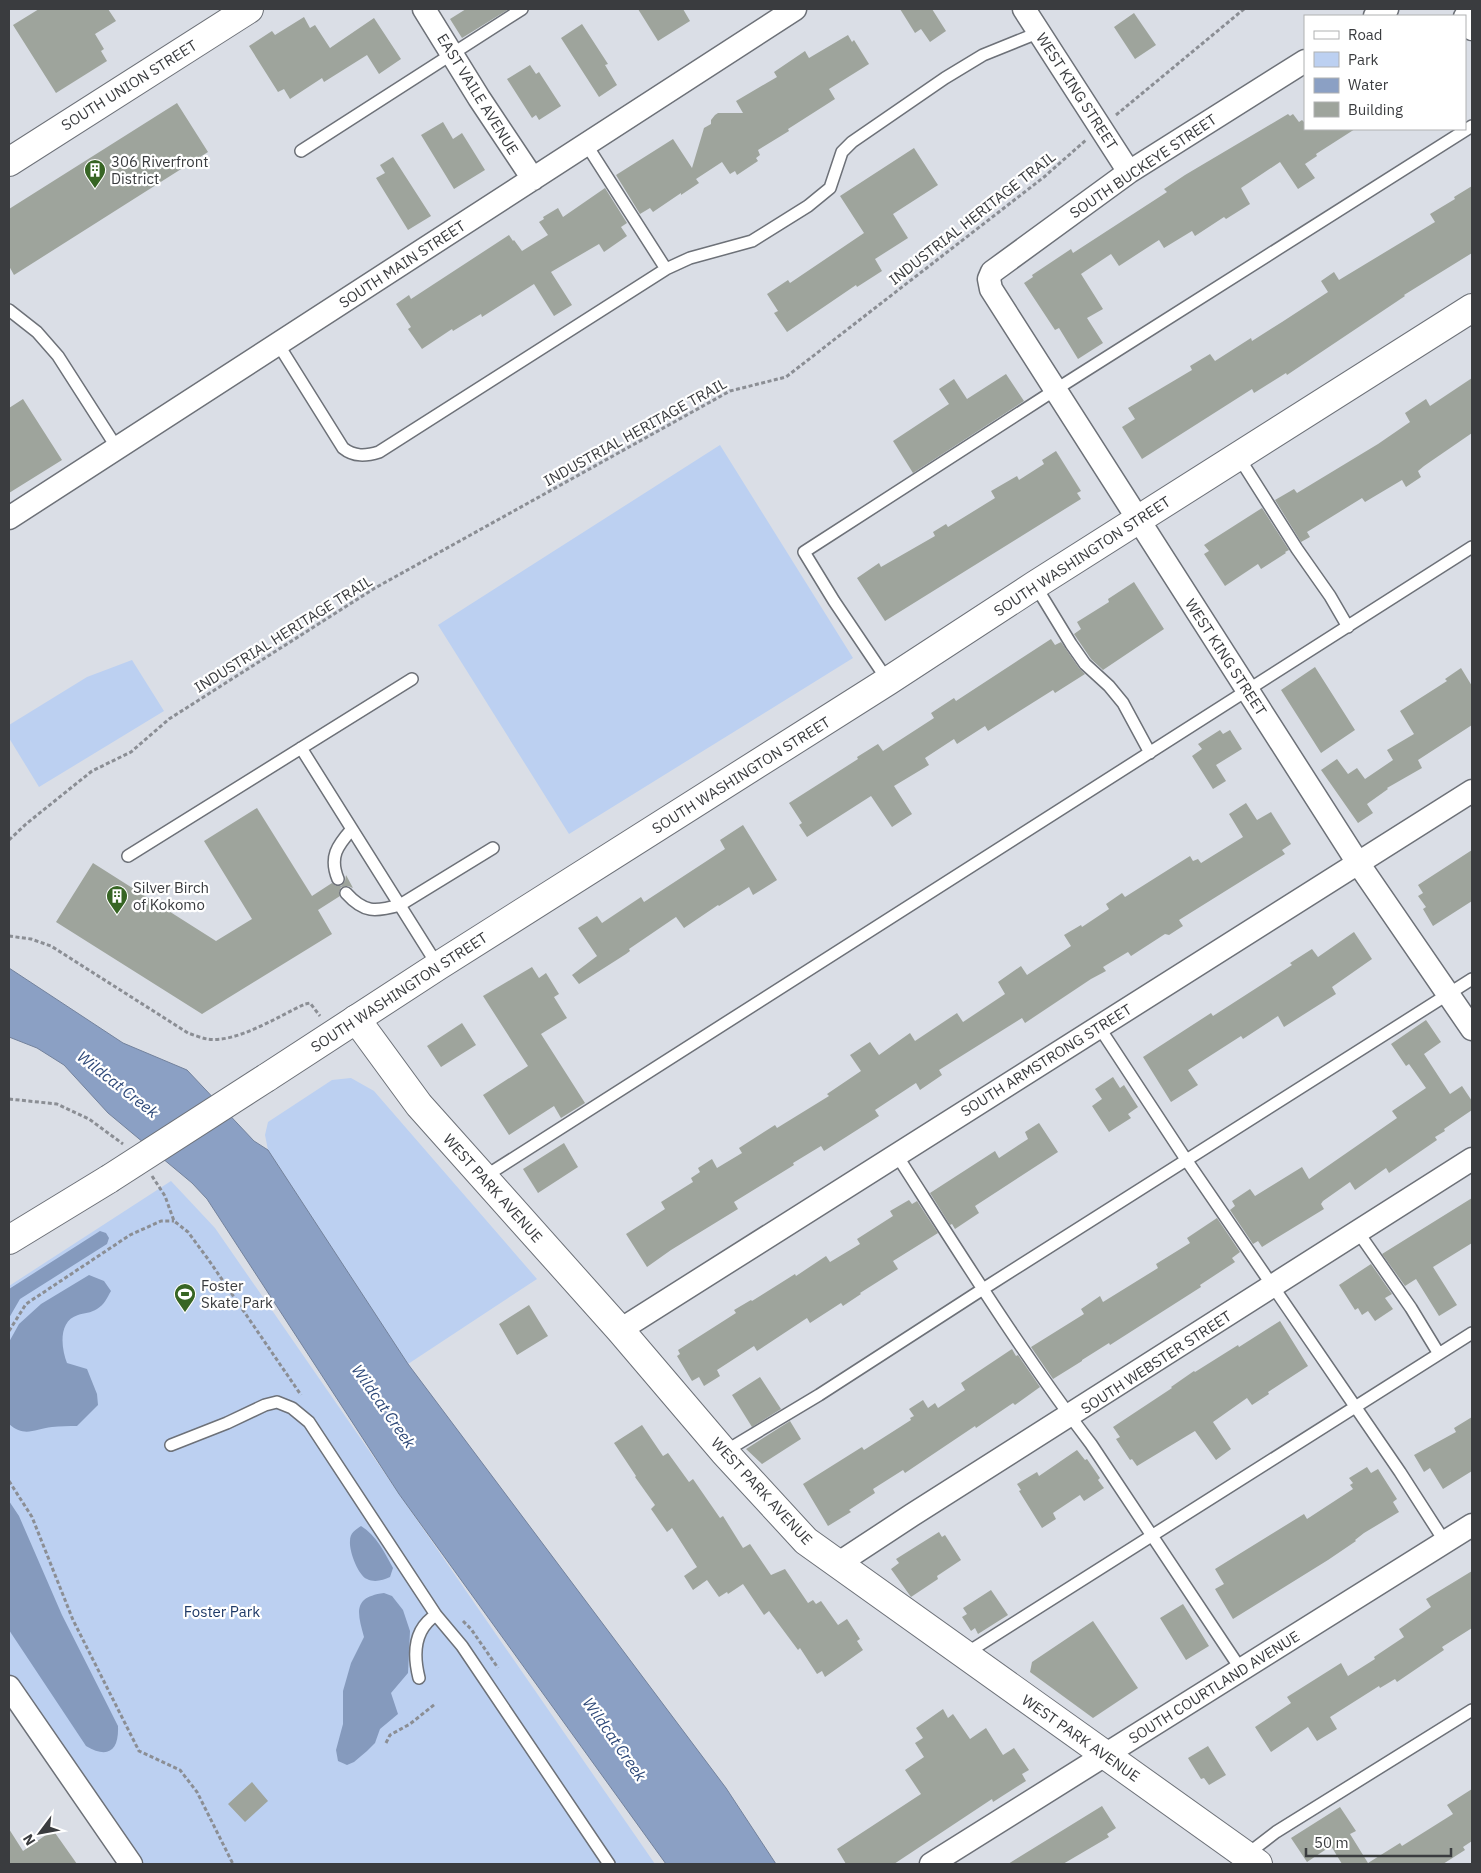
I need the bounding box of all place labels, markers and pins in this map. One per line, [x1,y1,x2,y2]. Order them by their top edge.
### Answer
place label: 306 Riverfront District [111,152,208,188]
building icon: 306 Riverfront District [83,158,107,189]
place label: Silver Birch of Kokomo [133,878,209,914]
building icon: Silver Birch of Kokomo [105,884,129,915]
place label: Foster Skate Park [201,1276,273,1312]
sports icon: Foster Skate Park [173,1282,197,1313]

